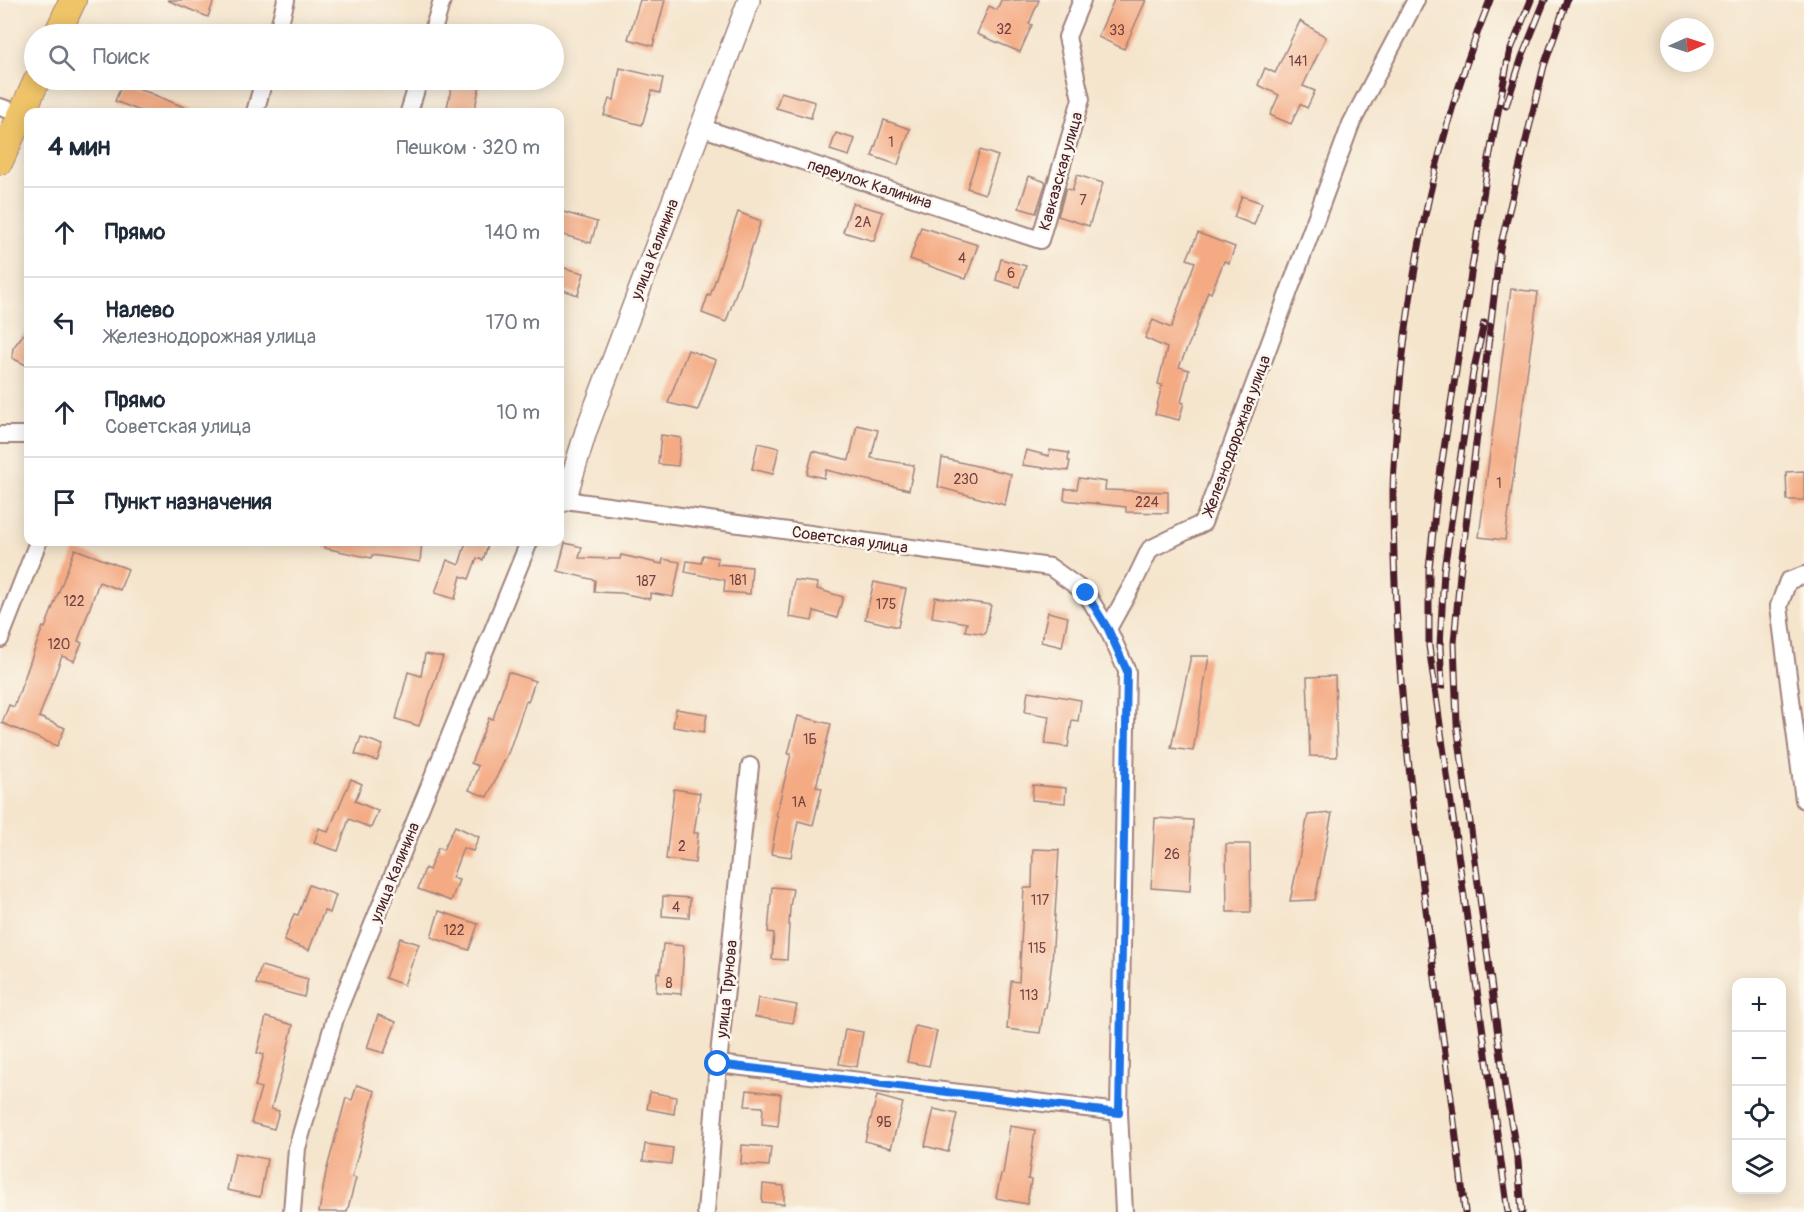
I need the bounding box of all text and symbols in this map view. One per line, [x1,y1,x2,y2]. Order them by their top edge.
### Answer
north arrow [1660,18,1714,72]
house number: 32 [996,21,1012,38]
house number: 33 [1109,22,1125,39]
search box [24,24,564,90]
icon: search [45,41,78,74]
text: Поиск [93,43,150,71]
house number: 141 [1288,53,1308,70]
street label: Кавказская улица [1034,110,1087,233]
text: 4 мин [48,131,110,163]
house number: 1 [888,134,894,151]
text: Пешком · 320 m [397,135,540,160]
street label: переулок Калинина [805,154,934,214]
house number: 7 [1079,192,1087,209]
street label: улица Калинина [626,196,683,303]
house number: 2А [855,214,871,231]
icon: ahead [48,216,81,249]
text: Прямо [105,218,165,246]
text: 140 m [485,220,540,245]
house number: 4 [958,250,966,267]
house number: 6 [1007,265,1015,282]
text: Налево [105,296,174,324]
icon: left [48,306,81,339]
text: 170 m [486,310,540,335]
text: Железнодорожная улица [105,324,316,349]
street label: Железнодорожная улица [1198,353,1275,521]
text: Прямо [105,386,165,414]
icon: ahead [48,396,81,429]
text: 10 m [496,400,540,425]
text: Советская улица [105,414,251,439]
house number: 230 [954,471,978,488]
house number: 1 [1496,475,1502,492]
icon: arrive [48,486,81,519]
text: Пункт назначения [105,488,272,516]
house number: 224 [1135,494,1159,511]
street label: Советская улица [791,522,909,558]
house number: 181 [729,572,747,589]
house number: 187 [636,573,657,590]
route end [1072,579,1098,605]
house number: 122 [63,593,85,610]
house number: 175 [876,596,896,613]
house number: 120 [48,636,70,653]
house number: 1Б [803,731,817,748]
house number: 1А [792,794,806,811]
street label: улица Калинина [365,819,424,926]
house number: 2 [678,838,686,855]
house number: 26 [1164,846,1180,863]
house number: 117 [1031,892,1050,909]
house number: 4 [672,899,680,916]
house number: 122 [443,922,465,939]
street label: улица Трунова [712,939,742,1040]
house number: 115 [1028,940,1046,957]
house number: 8 [665,975,673,992]
map controls [1732,978,1786,1194]
button: + [1732,978,1786,1032]
house number: 113 [1020,987,1039,1004]
button: − [1732,1032,1786,1086]
route start [704,1050,730,1076]
button: locate [1732,1086,1786,1140]
house number: 9Б [876,1114,892,1131]
button: layers [1732,1140,1786,1194]

